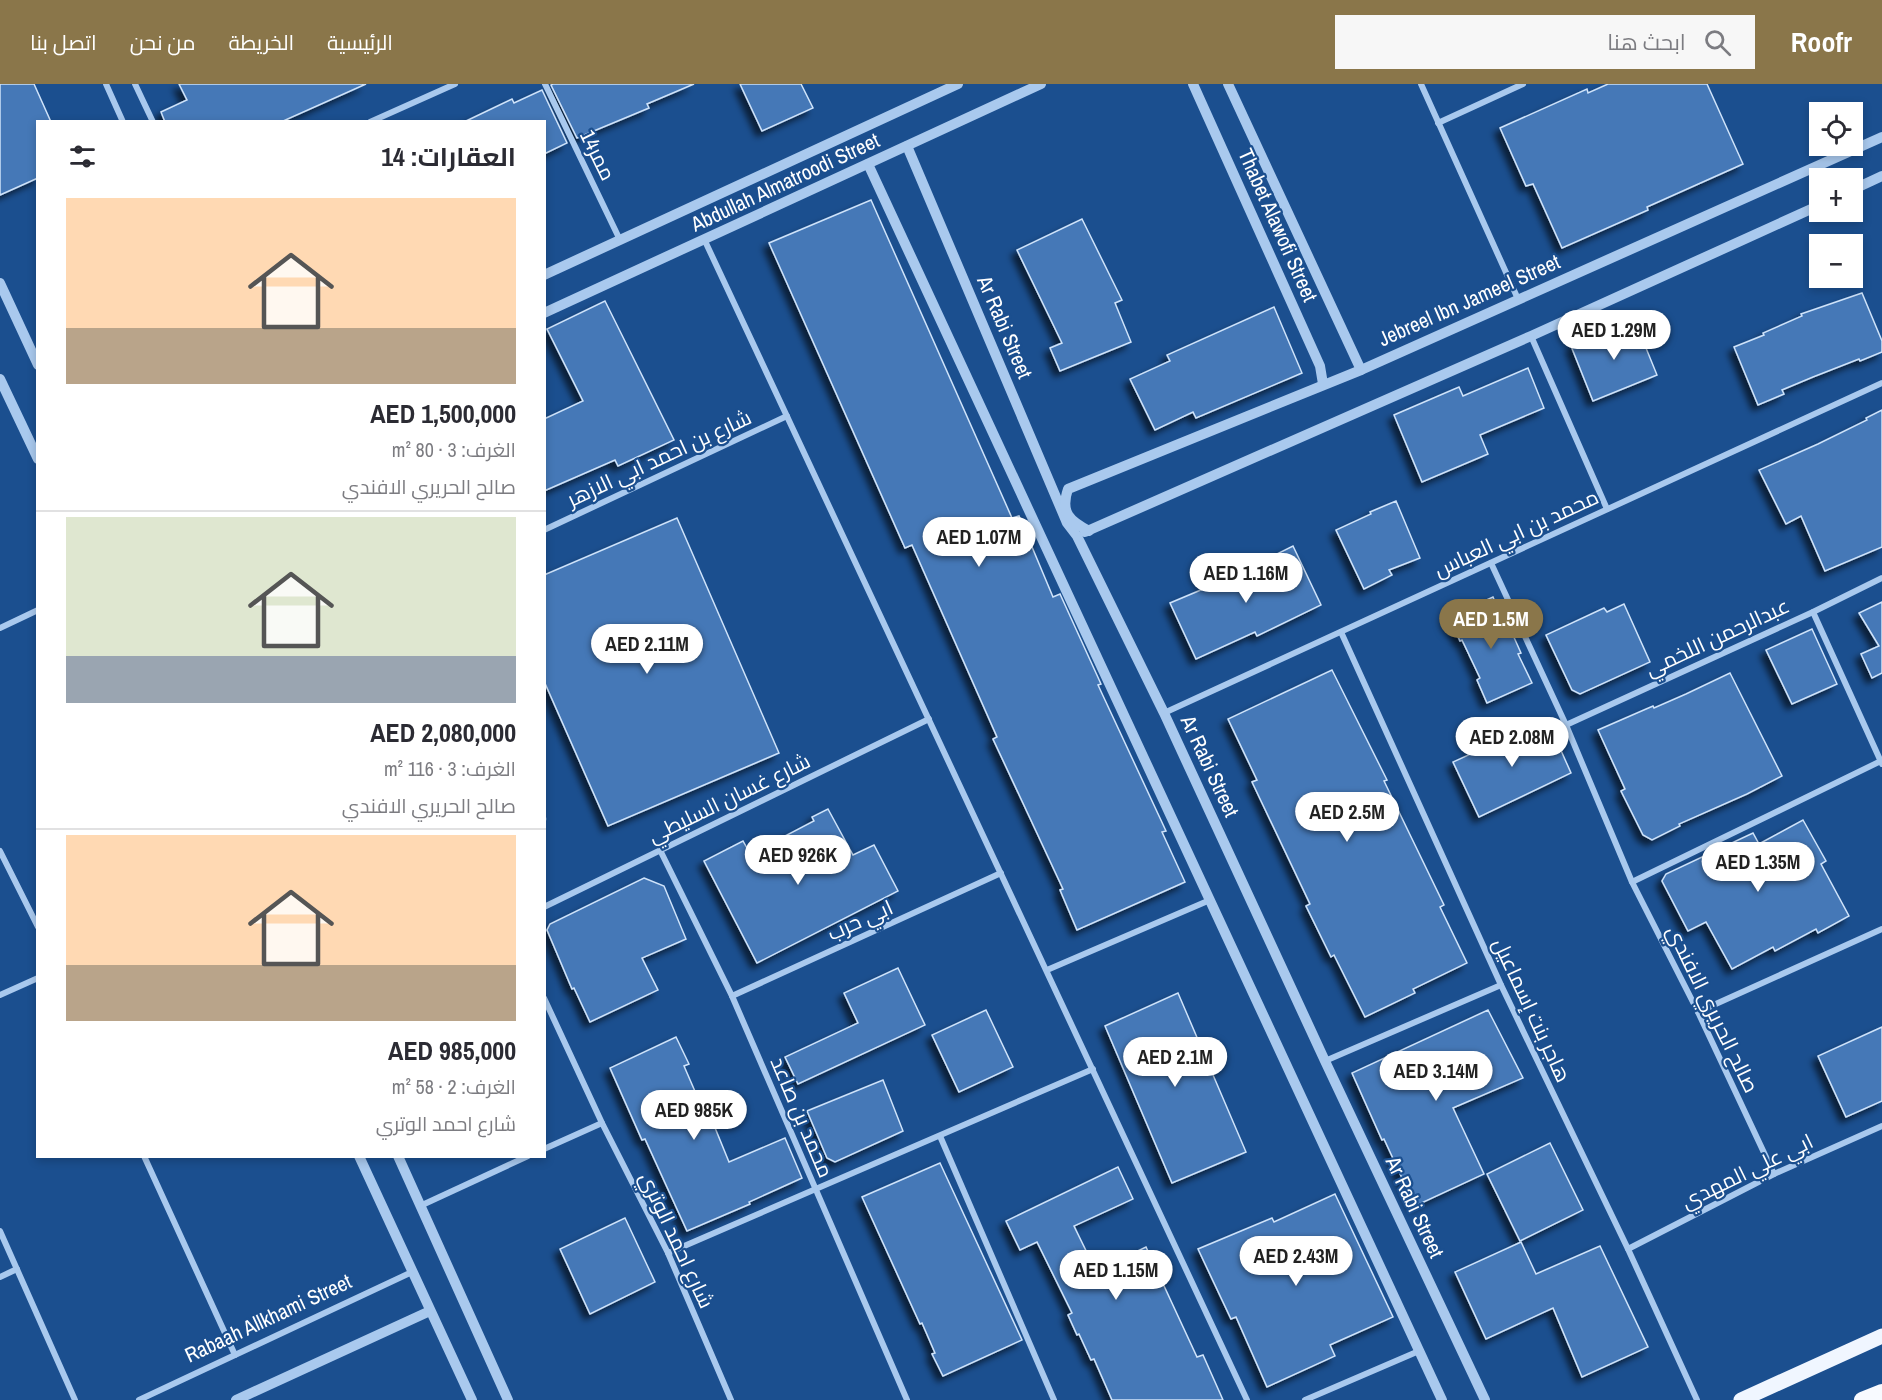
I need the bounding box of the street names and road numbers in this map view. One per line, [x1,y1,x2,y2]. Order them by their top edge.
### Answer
street label: ممر14 [573,125,623,185]
street label: Abdullah Almatroodi Street [685,125,884,239]
street label: Thabet Alawofi Street [1231,144,1325,306]
street label: Jebreel Ibn Jameel Street [1373,247,1565,353]
street label: Ar Rabi Street [970,270,1040,383]
street label: شارع بن احمد ابي الازهر [561,403,757,516]
street label: محمد بن ابي العباس [1429,482,1604,586]
street label: عبدالرحمن اللخمي [1640,591,1795,685]
street label: Ar Rabi Street [1173,710,1246,822]
street label: شارع غسان السليطي [643,746,816,852]
street label: ابي حرب [823,893,898,949]
street label: صالح الحريري الافندي [1658,920,1766,1098]
street label: هاجر بنت إسماعيل [1486,933,1578,1087]
street label: محمد بن صاعد [764,1052,840,1182]
street label: ابي علي المهدي [1676,1127,1819,1217]
street label: Ar Rabi Street [1378,1151,1451,1263]
street label: شارع احمد الوتري [631,1167,721,1314]
street label: Rabaah Allkhami Street [180,1267,356,1369]

